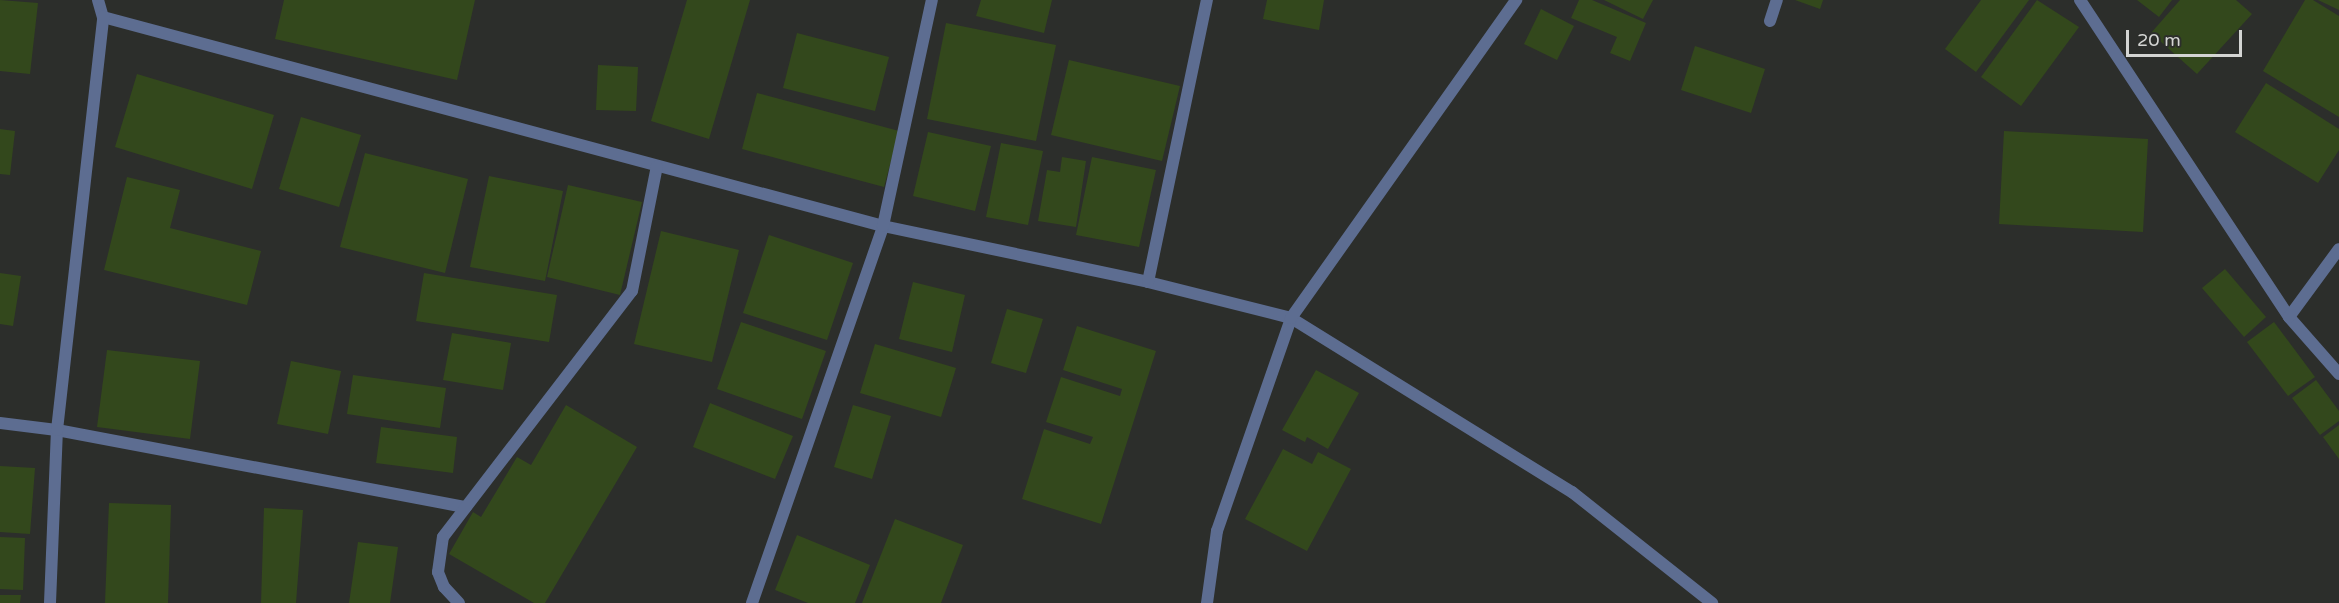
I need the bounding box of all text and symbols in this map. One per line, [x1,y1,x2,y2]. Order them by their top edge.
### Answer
scale bar [2129,18,2244,56]
text: 20 m [2137,29,2181,51]

